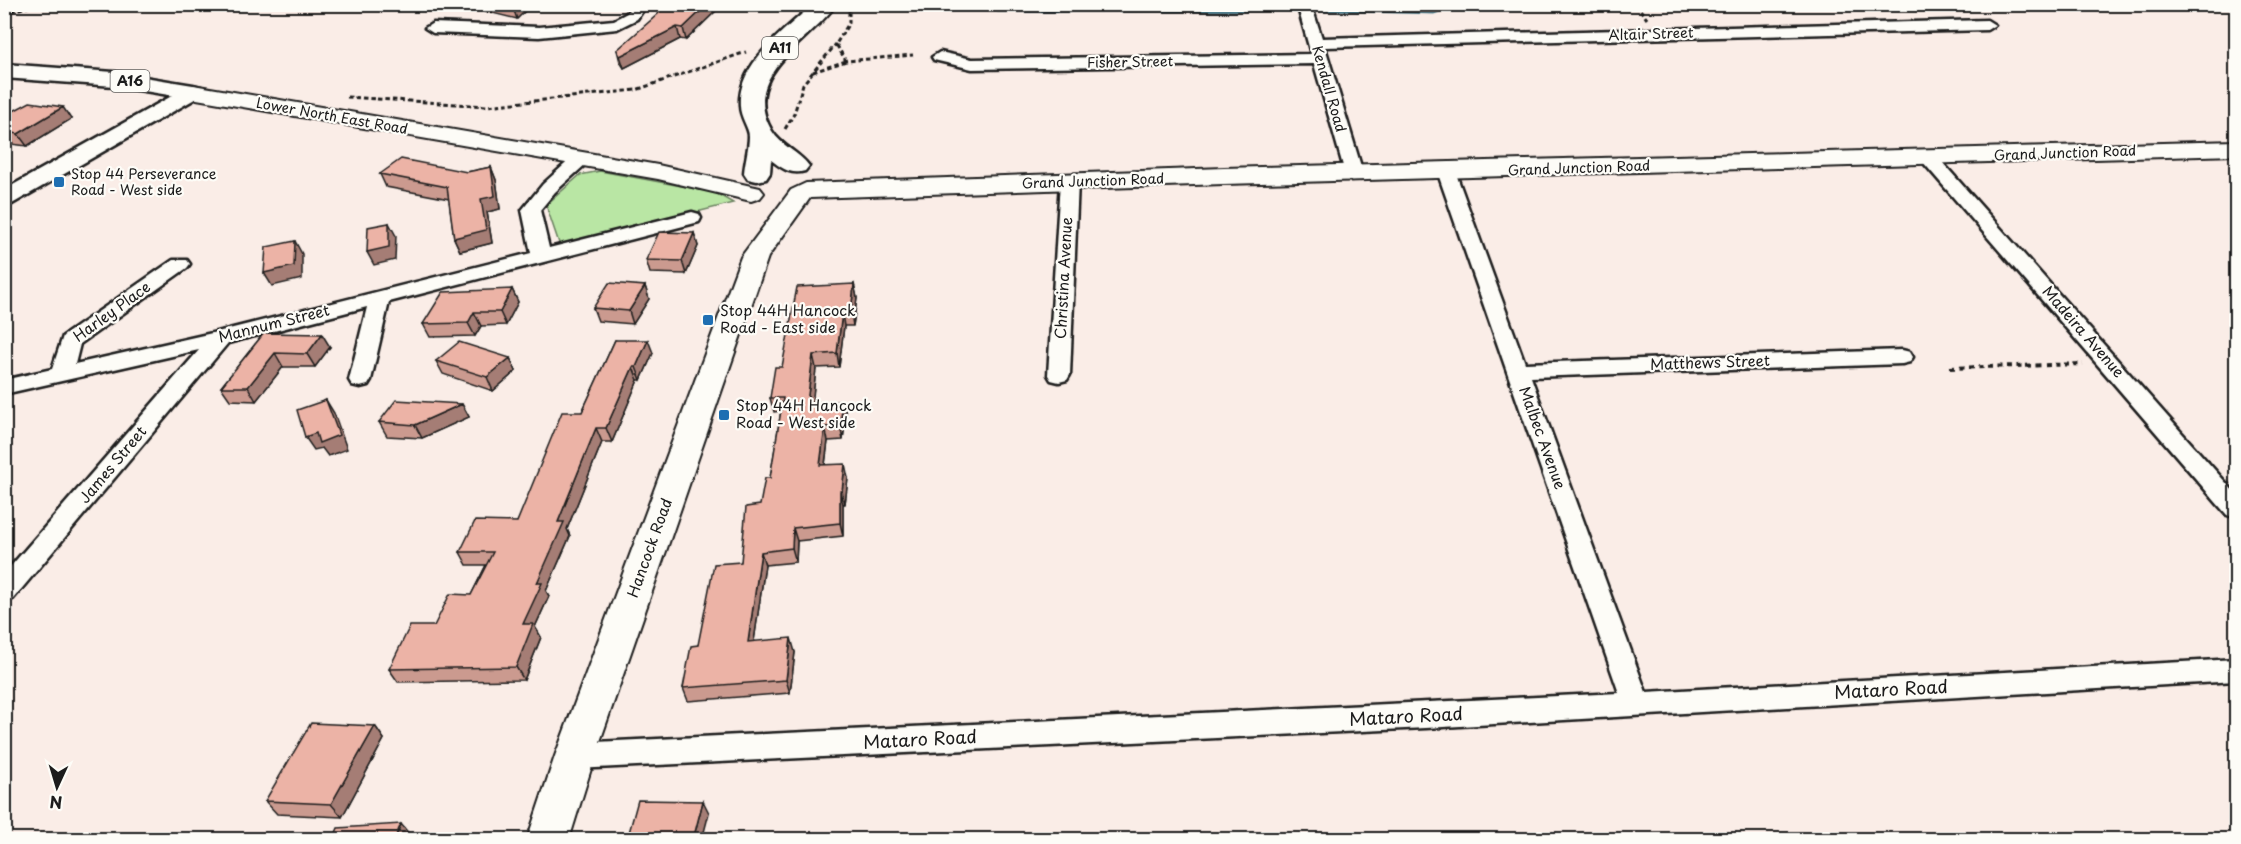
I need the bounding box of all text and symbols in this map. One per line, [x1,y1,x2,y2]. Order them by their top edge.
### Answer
street label: Altair Street [1608,22,1694,45]
road number: A11 [762,37,798,59]
street label: Kendall Road [1307,43,1352,135]
street label: Fisher Street [1087,50,1174,73]
road number: A16 [110,70,150,92]
street label: Lower North East Road [255,92,410,139]
street label: Grand Junction Road [1993,140,2137,165]
street label: Grand Junction Road [1507,155,1651,180]
place label: Stop 44 Perseverance Road - West side [71,163,217,200]
street label: Grand Junction Road [1021,168,1165,193]
marker: Stop 44 Perseverance Road - West side [52,175,66,189]
street label: Christina Avenue [1048,216,1077,339]
street label: Harley Place [68,275,155,347]
street label: Madeira Avenue [2038,280,2131,382]
street label: Mannum Street [216,298,332,347]
place label: Stop 44H Hancock Road - East side [720,298,856,338]
marker: Stop 44H Hancock Road - East side [701,313,715,327]
street label: Matthews Street [1650,348,1770,375]
street label: Malbec Avenue [1514,383,1573,492]
place label: Stop 44H Hancock Road - West side [736,393,872,433]
marker: Stop 44H Hancock Road - West side [717,408,731,422]
street label: James Street [73,420,151,508]
street label: Hancock Road [620,495,677,600]
street label: Mataro Road [1833,672,1948,705]
street label: Mataro Road [1348,699,1463,732]
street label: Mataro Road [862,722,977,755]
north arrow [27,757,87,817]
text: N [49,791,63,815]

